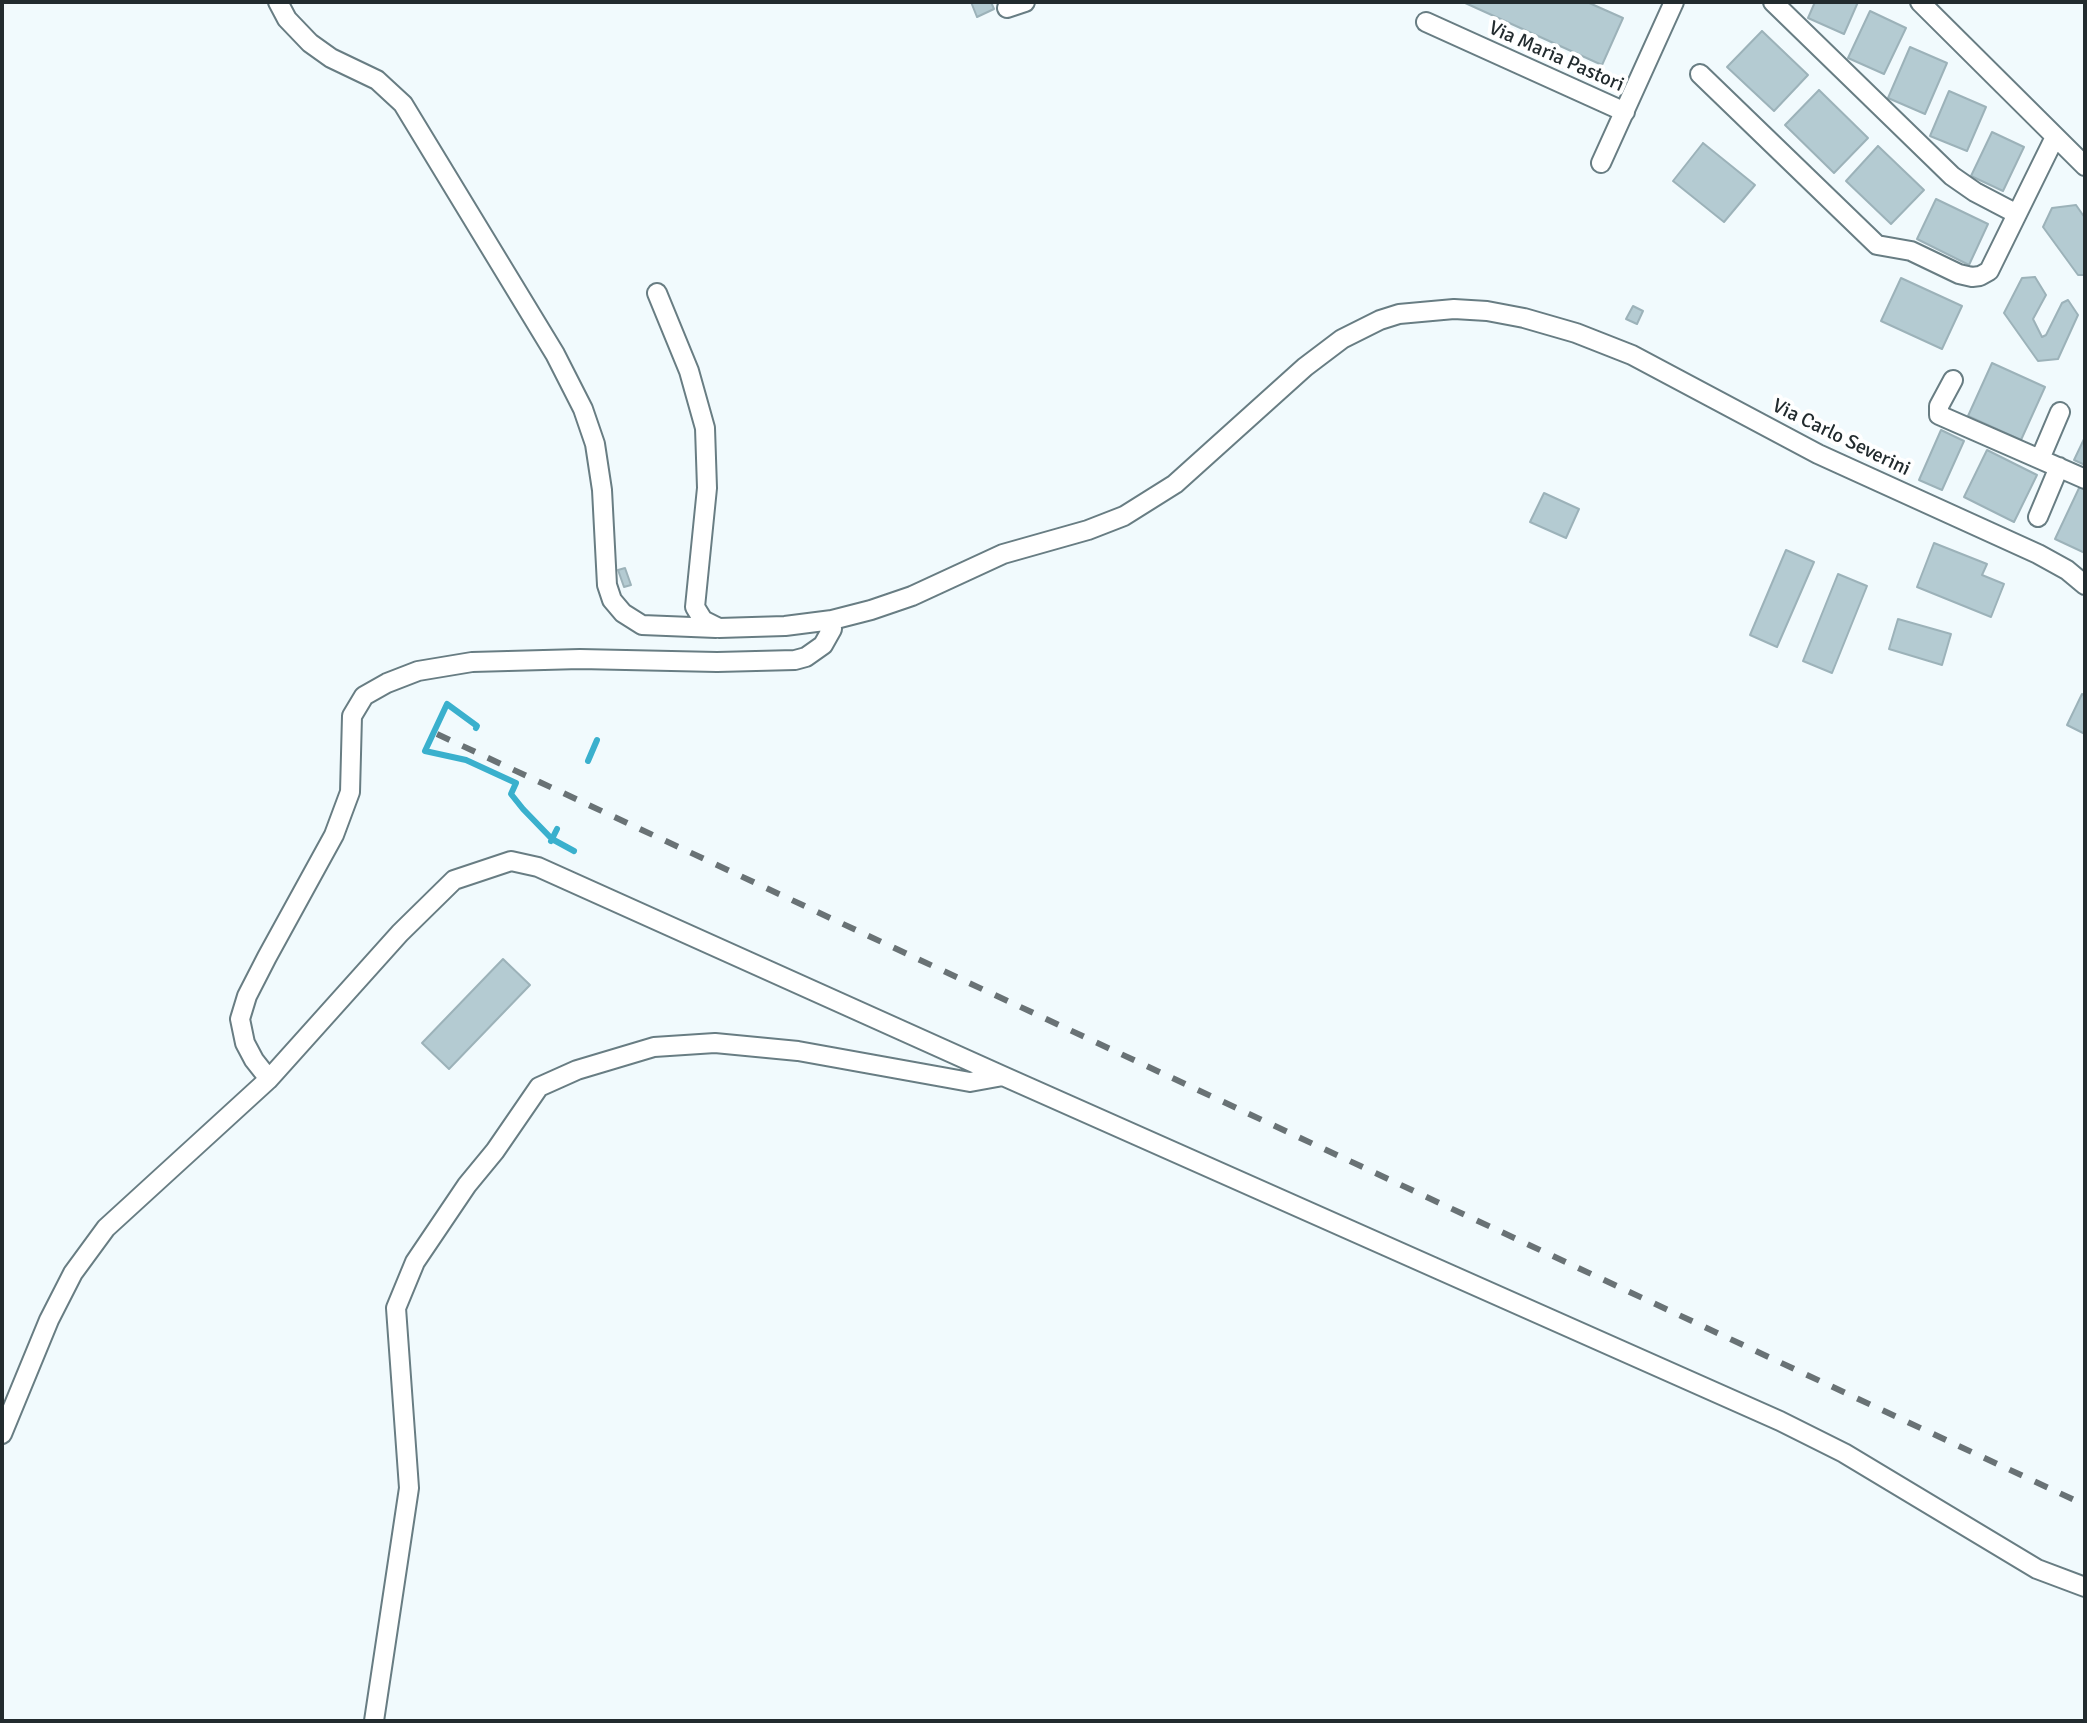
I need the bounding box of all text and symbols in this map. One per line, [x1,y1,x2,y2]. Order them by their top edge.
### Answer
street label: Via Maria Pastori [1485,16,1627,98]
street label: Via Carlo Severini [1768,394,1914,482]

